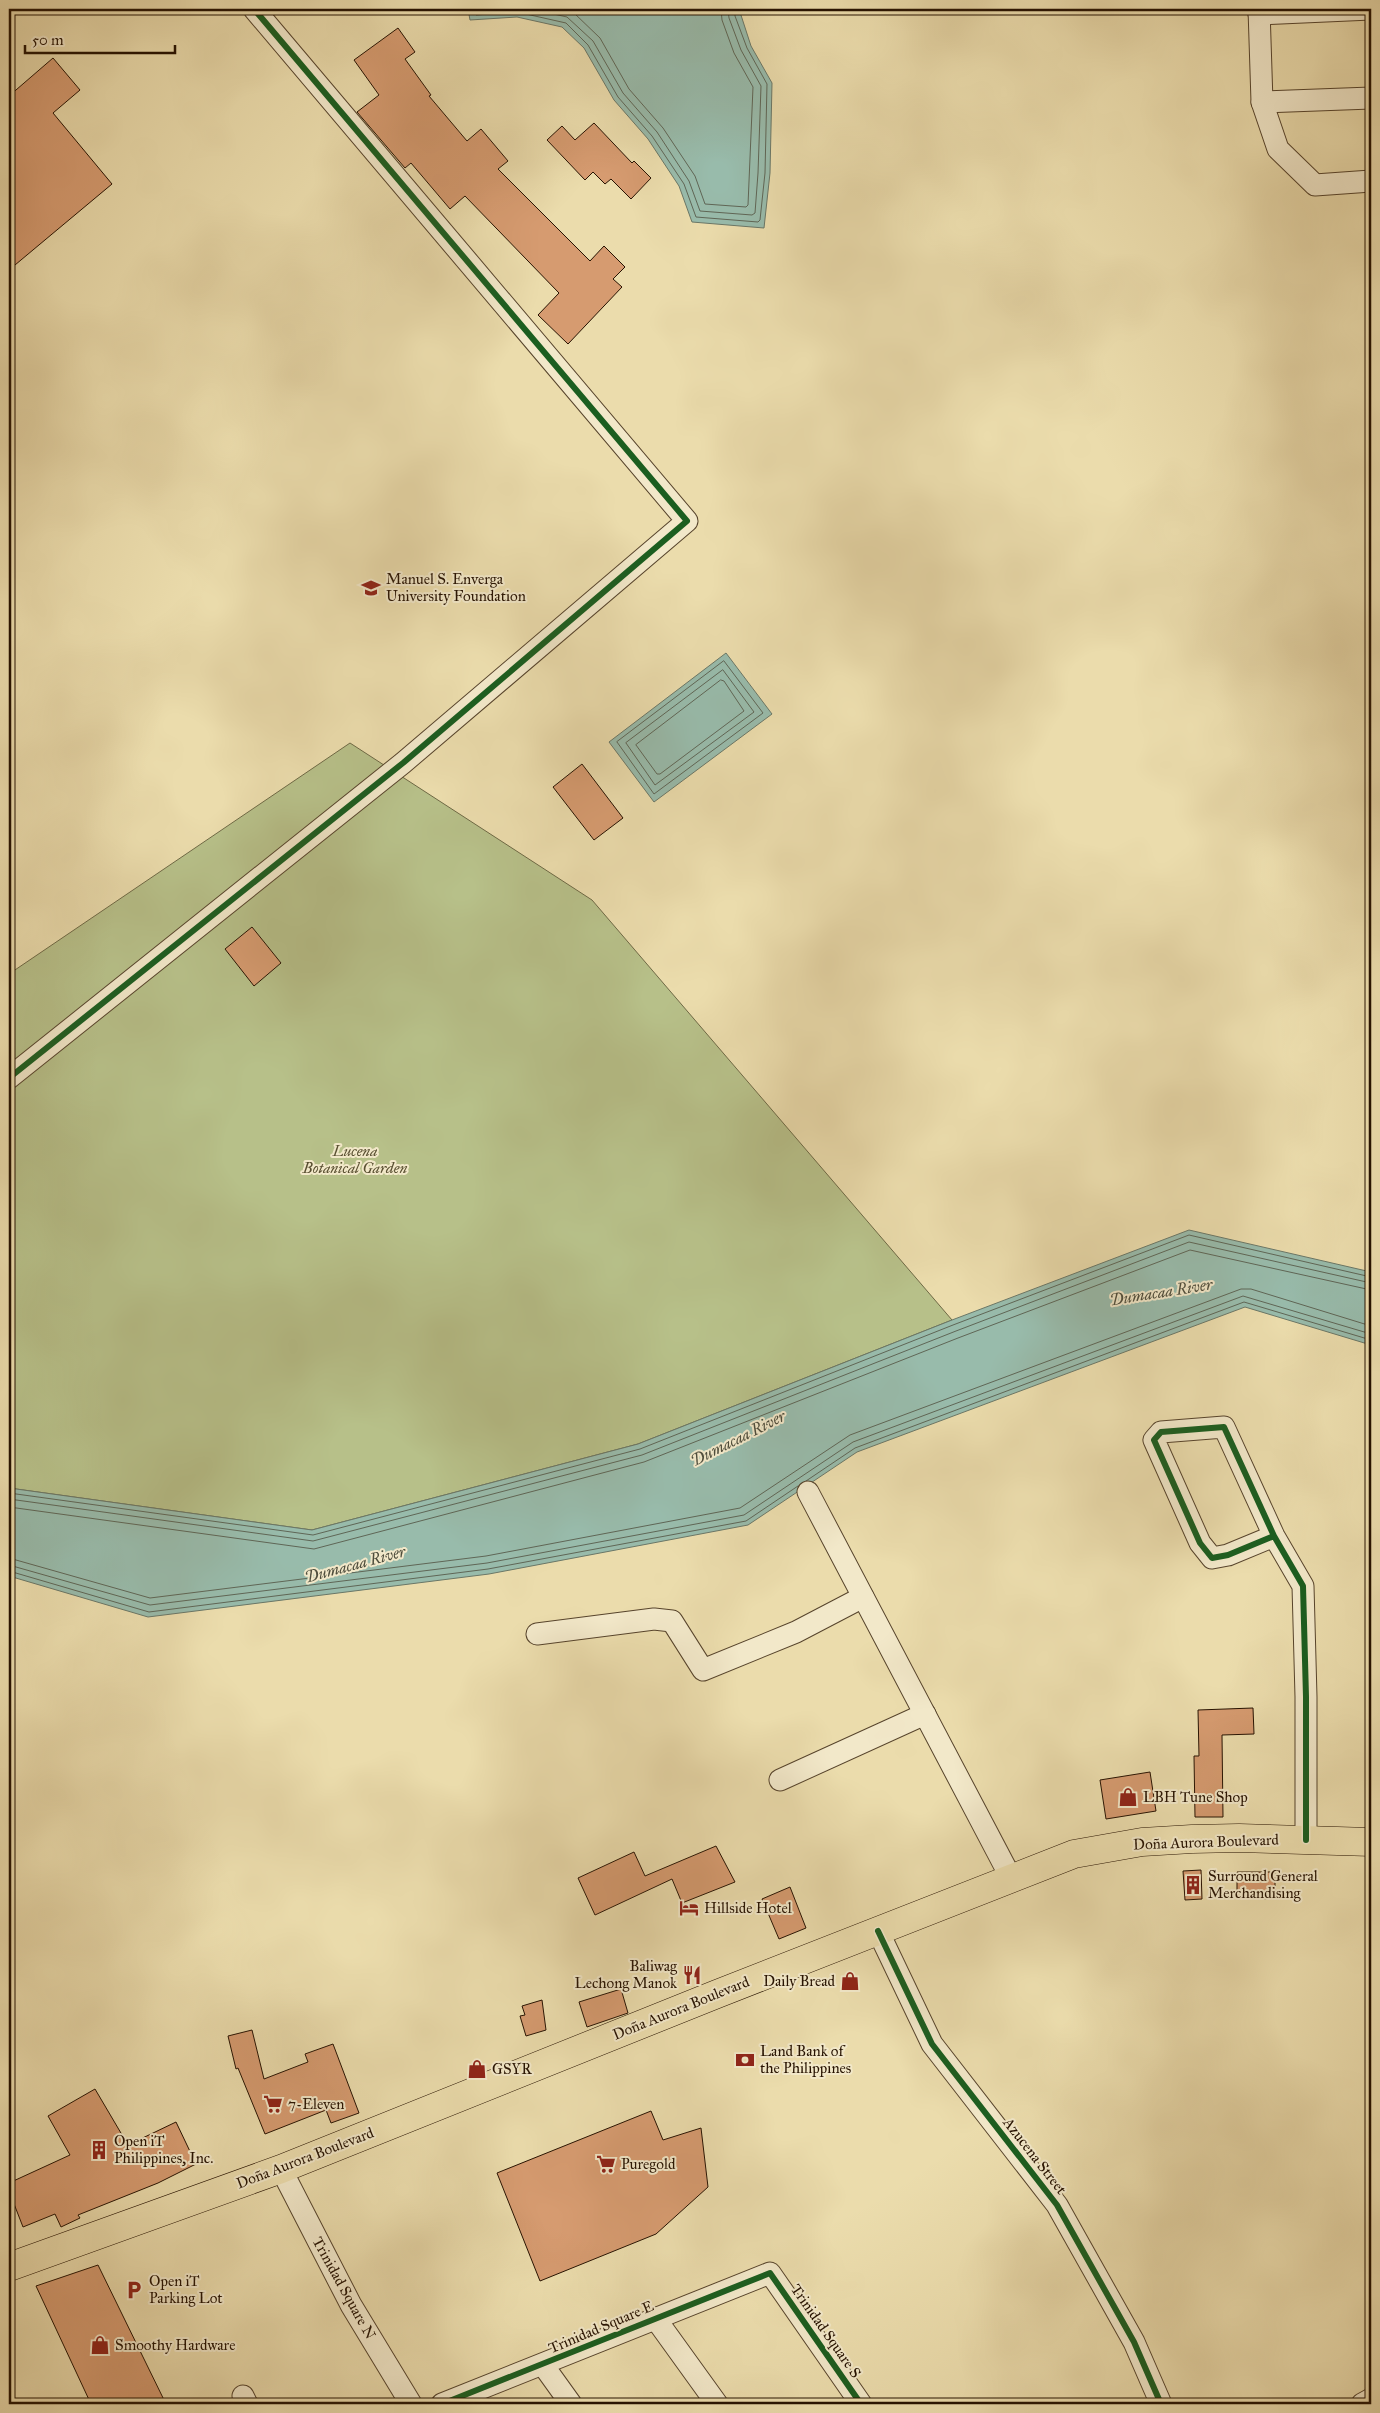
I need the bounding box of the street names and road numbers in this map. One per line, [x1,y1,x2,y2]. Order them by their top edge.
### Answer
street label: Doña Aurora Boulevard [1133,1830,1280,1854]
street label: Doña Aurora Boulevard [610,1972,752,2044]
street label: Azucena Street [999,2113,1071,2199]
street label: Doña Aurora Boulevard [234,2123,377,2193]
street label: Trinidad Square N [308,2234,380,2343]
street label: Trinidad Square S [786,2281,865,2382]
street label: Trinidad Square E [546,2297,657,2358]

